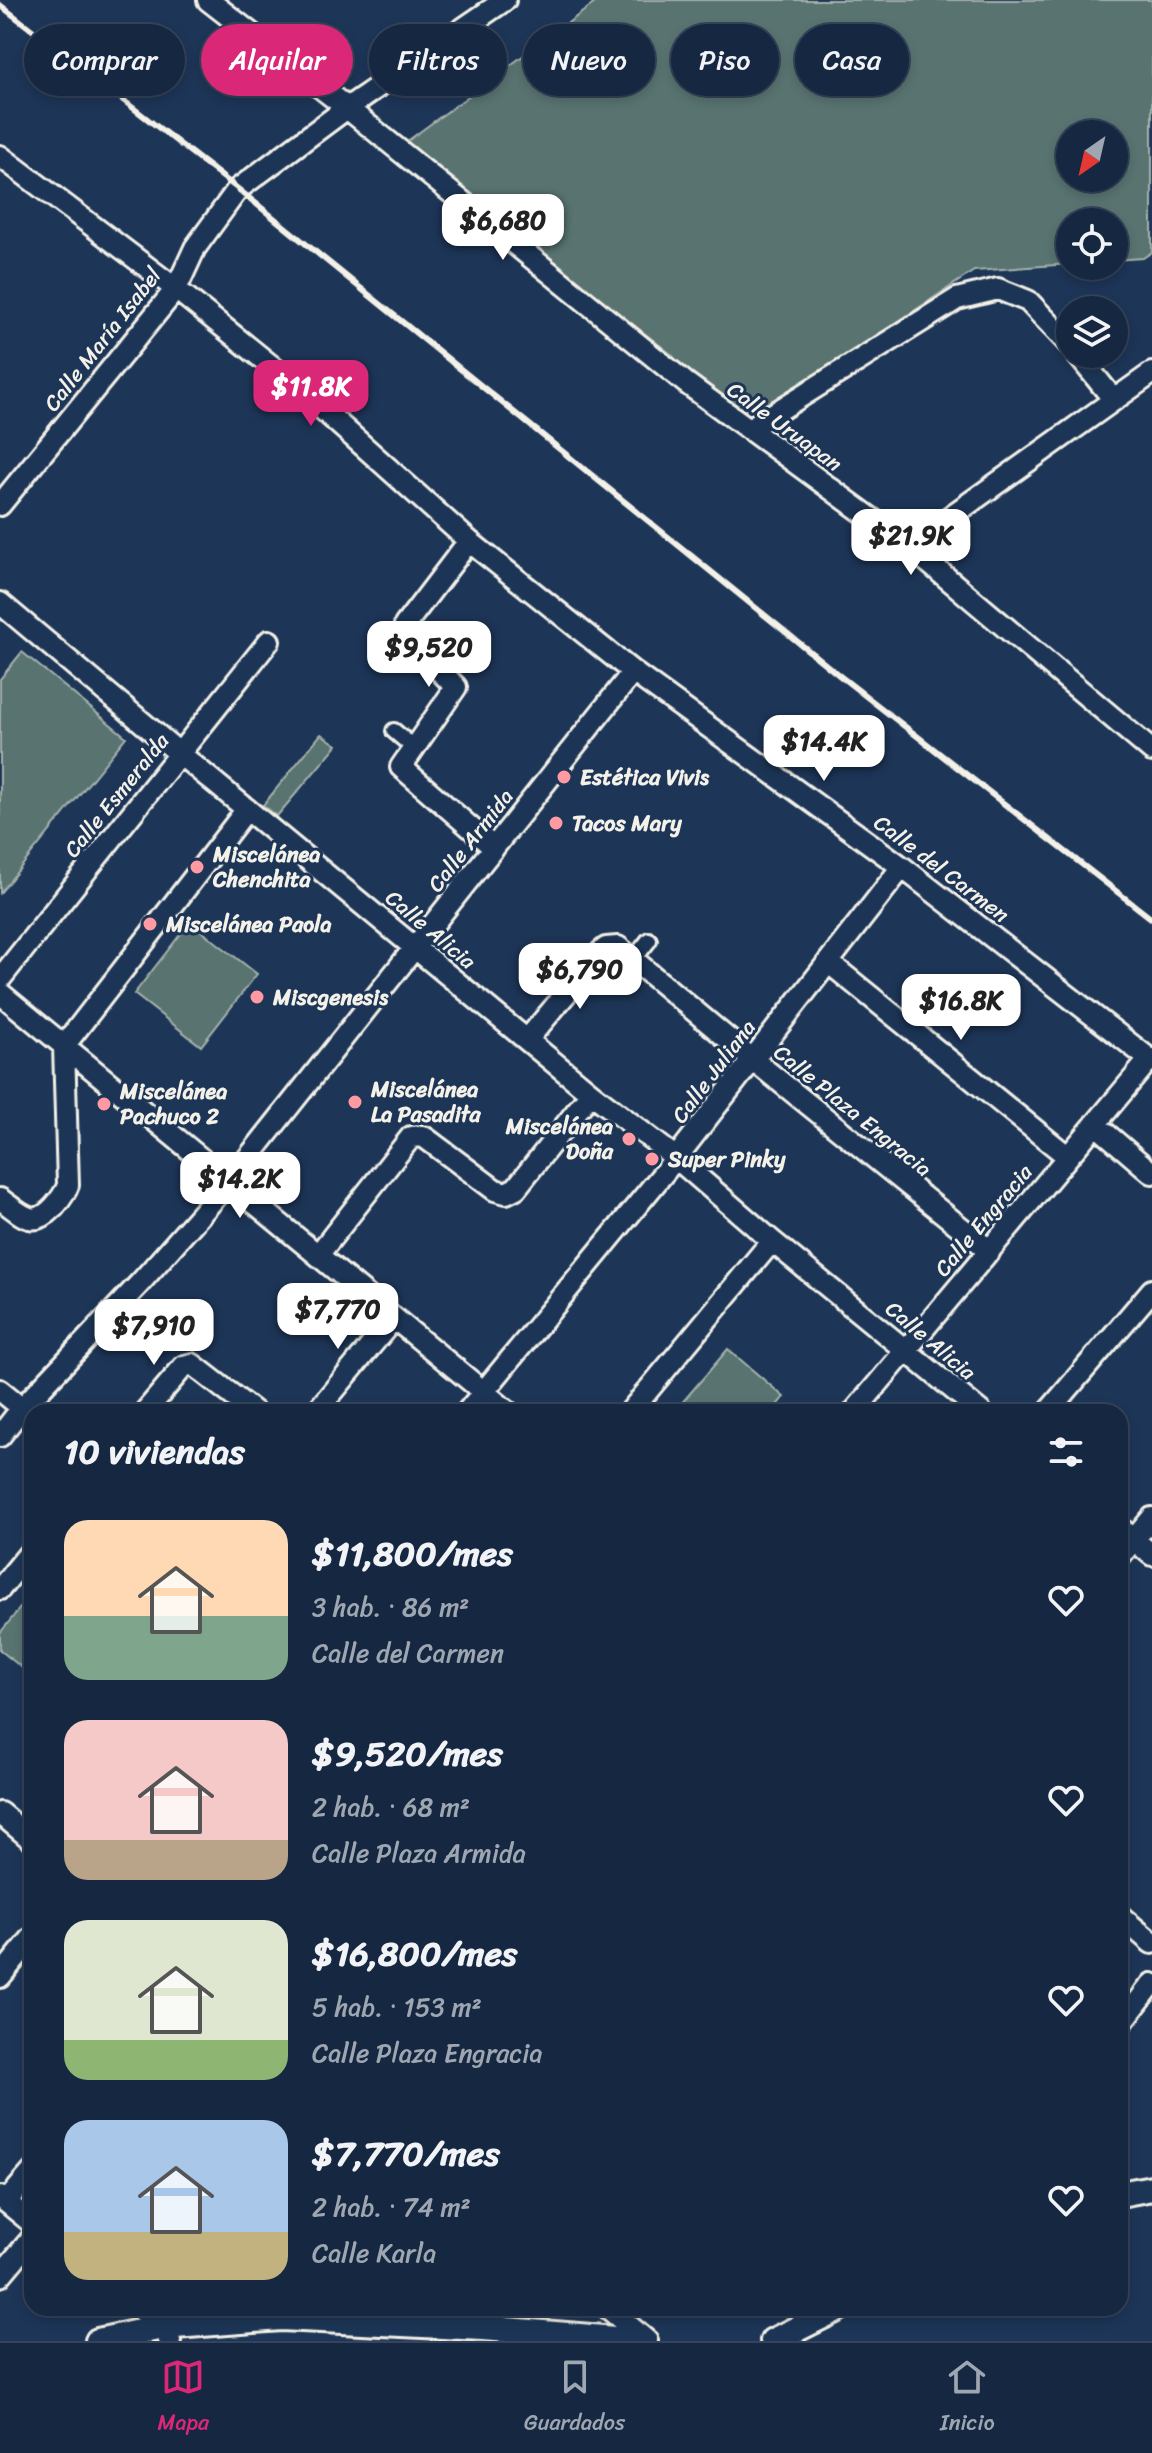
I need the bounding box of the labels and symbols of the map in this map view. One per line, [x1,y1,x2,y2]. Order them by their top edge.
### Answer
north arrow [1056,120,1128,192]
pin: $6,680 [438,194,568,262]
street label: Calle María Isabel [33,258,172,420]
pin: $11.8K [246,360,376,428]
street label: Calle Uruapan [719,371,851,482]
pin: $21.9K [846,509,976,577]
pin: $9,520 [364,621,494,689]
pin: $14.4K [759,715,889,783]
street label: Calle Esmeralda [53,723,180,867]
place label: Estética Vivis [580,758,710,797]
marker: Estética Vivis [555,768,573,786]
street label: Calle Armida [417,780,524,901]
place label: Tacos Mary [572,804,682,843]
street label: Calle del Carmen [865,804,1018,933]
marker: Tacos Mary [547,814,565,832]
place label: Miscelánea Chenchita [212,835,320,899]
marker: Miscelánea Chenchita [188,858,206,876]
street label: Calle Alicia [376,879,486,980]
place label: Miscelánea Paola [165,905,332,944]
marker: Miscelánea Paola [141,915,159,933]
pin: $6,790 [515,943,645,1011]
pin: $16.8K [896,974,1026,1042]
place label: Miscgenesis [272,978,389,1017]
marker: Miscgenesis [248,988,266,1006]
street label: Calle Juliana [661,1011,766,1132]
street label: Calle Plaza Engracia [765,1034,941,1187]
place label: Miscelánea La Pasadita [370,1070,482,1134]
place label: Miscelánea Pachuco 2 [119,1072,227,1136]
marker: Miscelánea La Pasadita [346,1093,364,1111]
marker: Miscelánea Pachuco 2 [95,1095,113,1113]
place label: Miscelánea Doña [505,1107,614,1171]
marker: Miscelánea Doña [620,1130,638,1148]
place label: Super Pinky [667,1140,786,1179]
marker: Super Pinky [643,1150,661,1168]
pin: $14.2K [175,1152,305,1220]
street label: Calle Engracia [924,1154,1043,1286]
pin: $7,770 [273,1283,403,1351]
street label: Calle Alicia [876,1290,986,1391]
pin: $7,910 [89,1299,219,1367]

